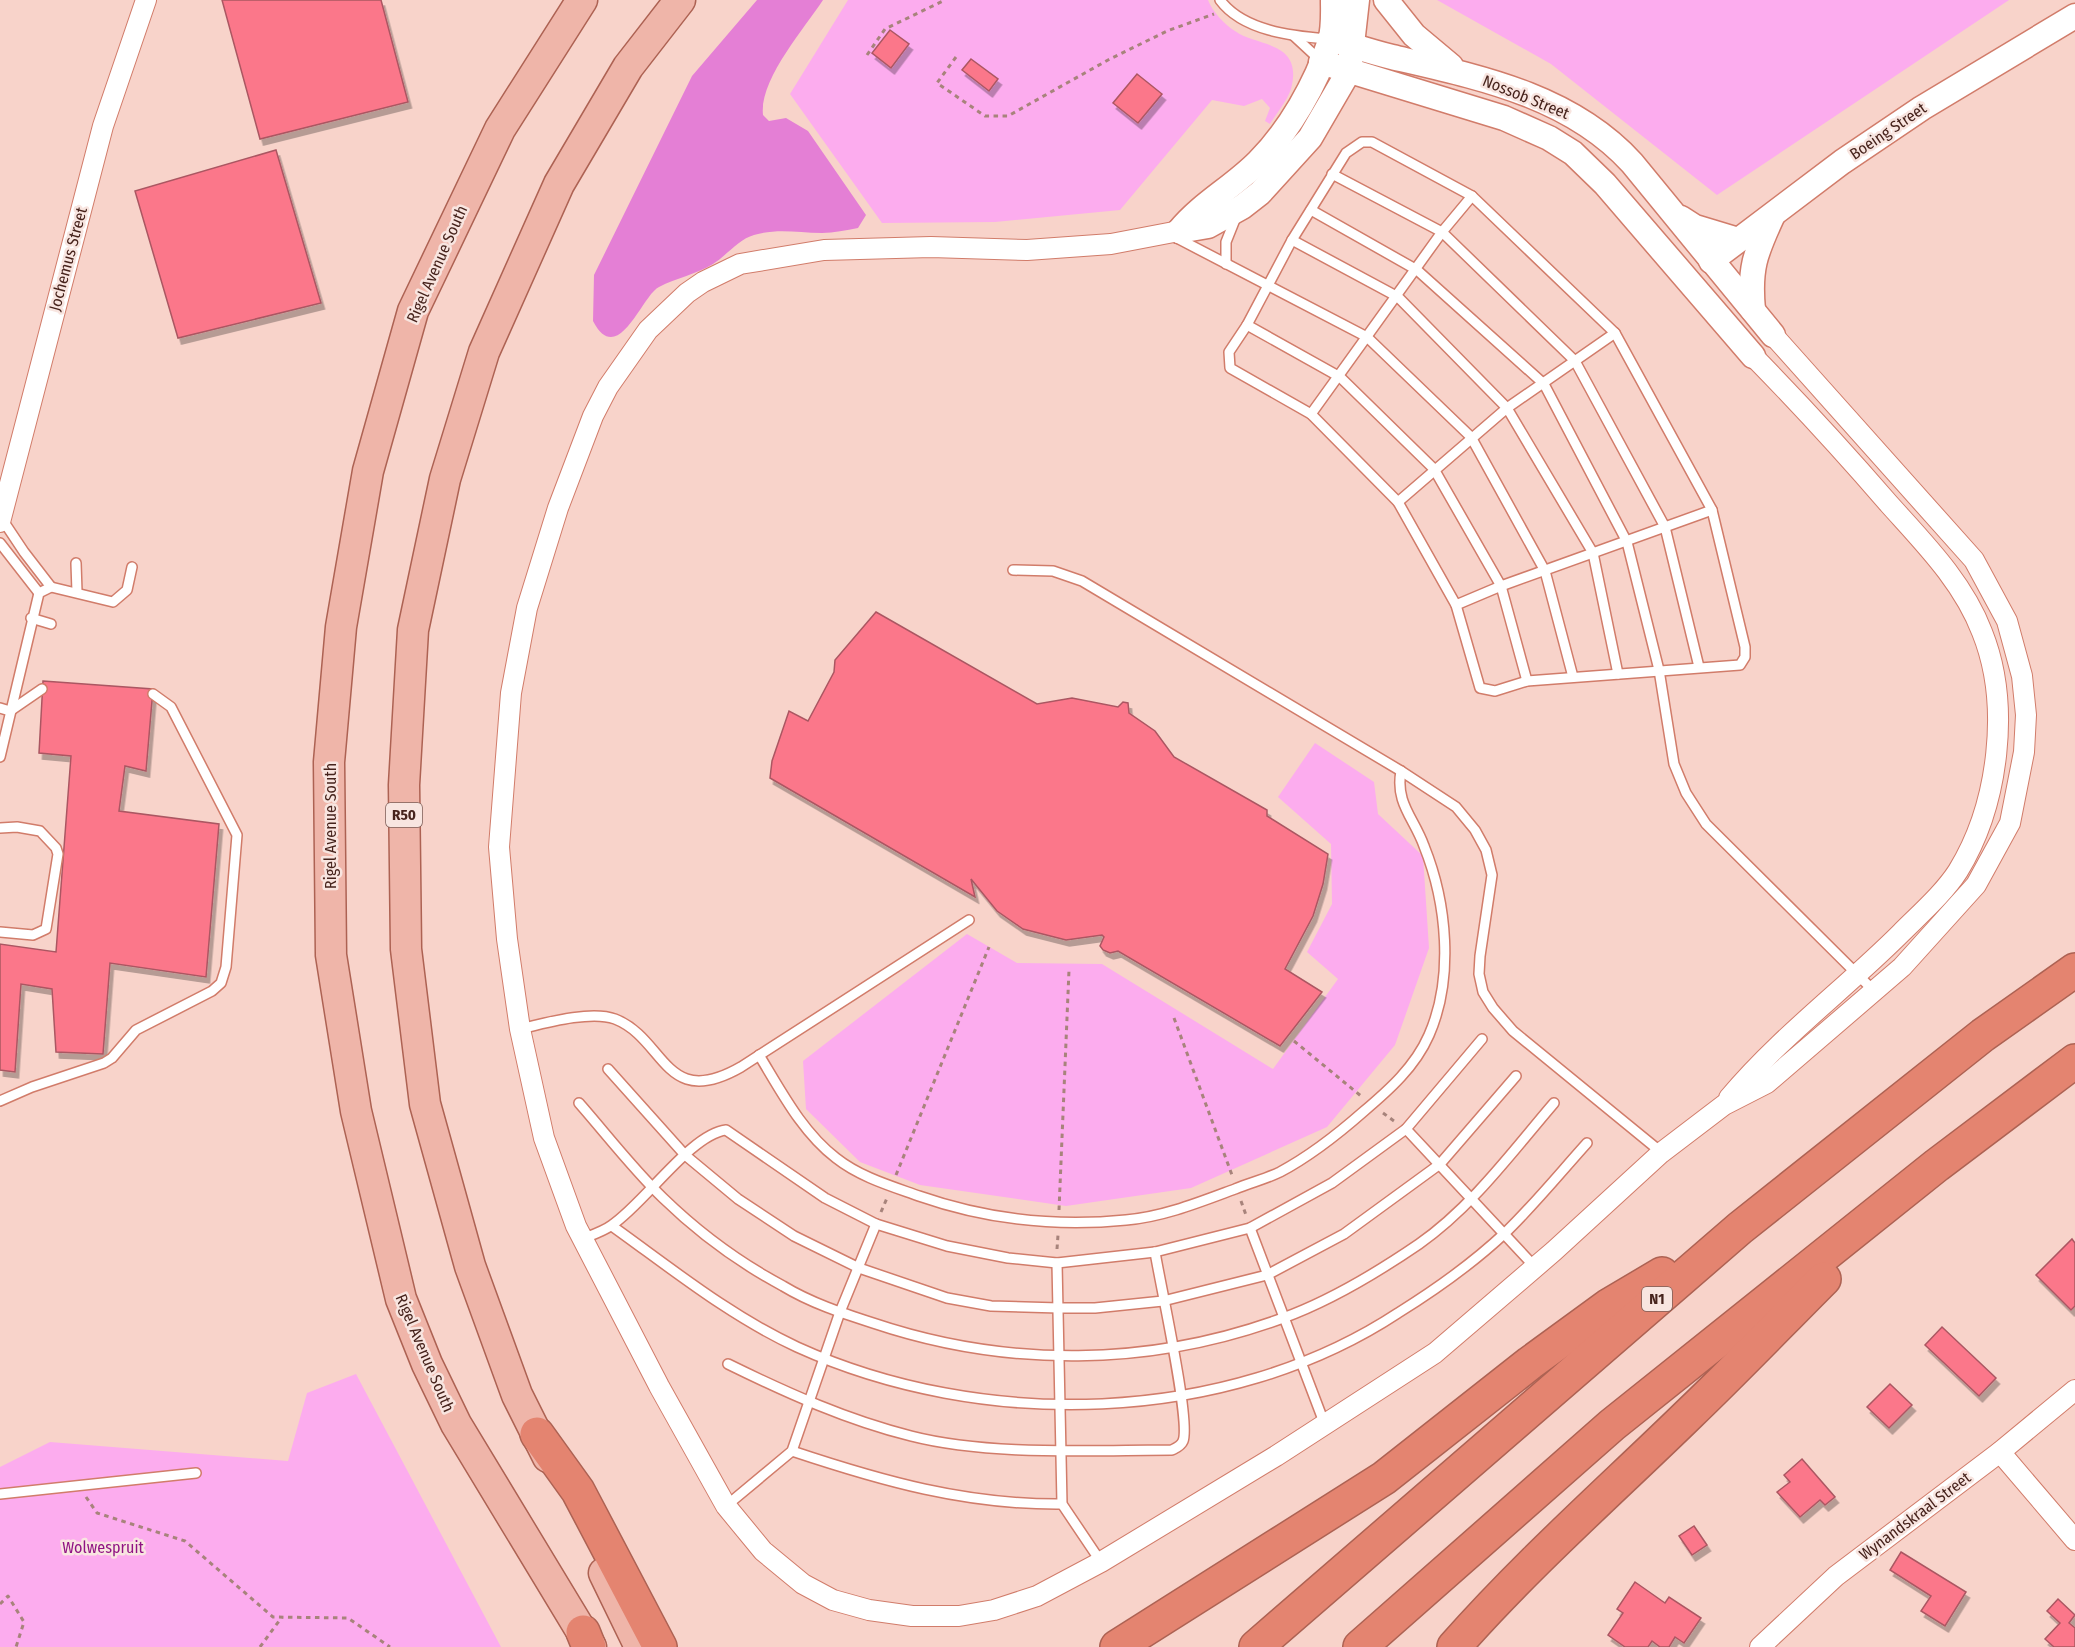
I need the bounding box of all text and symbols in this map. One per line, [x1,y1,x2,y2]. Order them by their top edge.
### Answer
street label: Nossob Street [1480,71,1573,123]
street label: Boeing Street [1846,98,1930,164]
street label: Rigel Avenue South [403,203,471,325]
street label: Jochemus Street [45,204,91,313]
street label: Rigel Avenue South [321,763,340,889]
road number: R50 [386,803,422,827]
road number: N1 [1642,1287,1672,1311]
street label: Rigel Avenue South [392,1291,458,1415]
street label: Wynandskraal Street [1856,1467,1975,1564]
park label: Wolwespruit [62,1538,144,1557]

